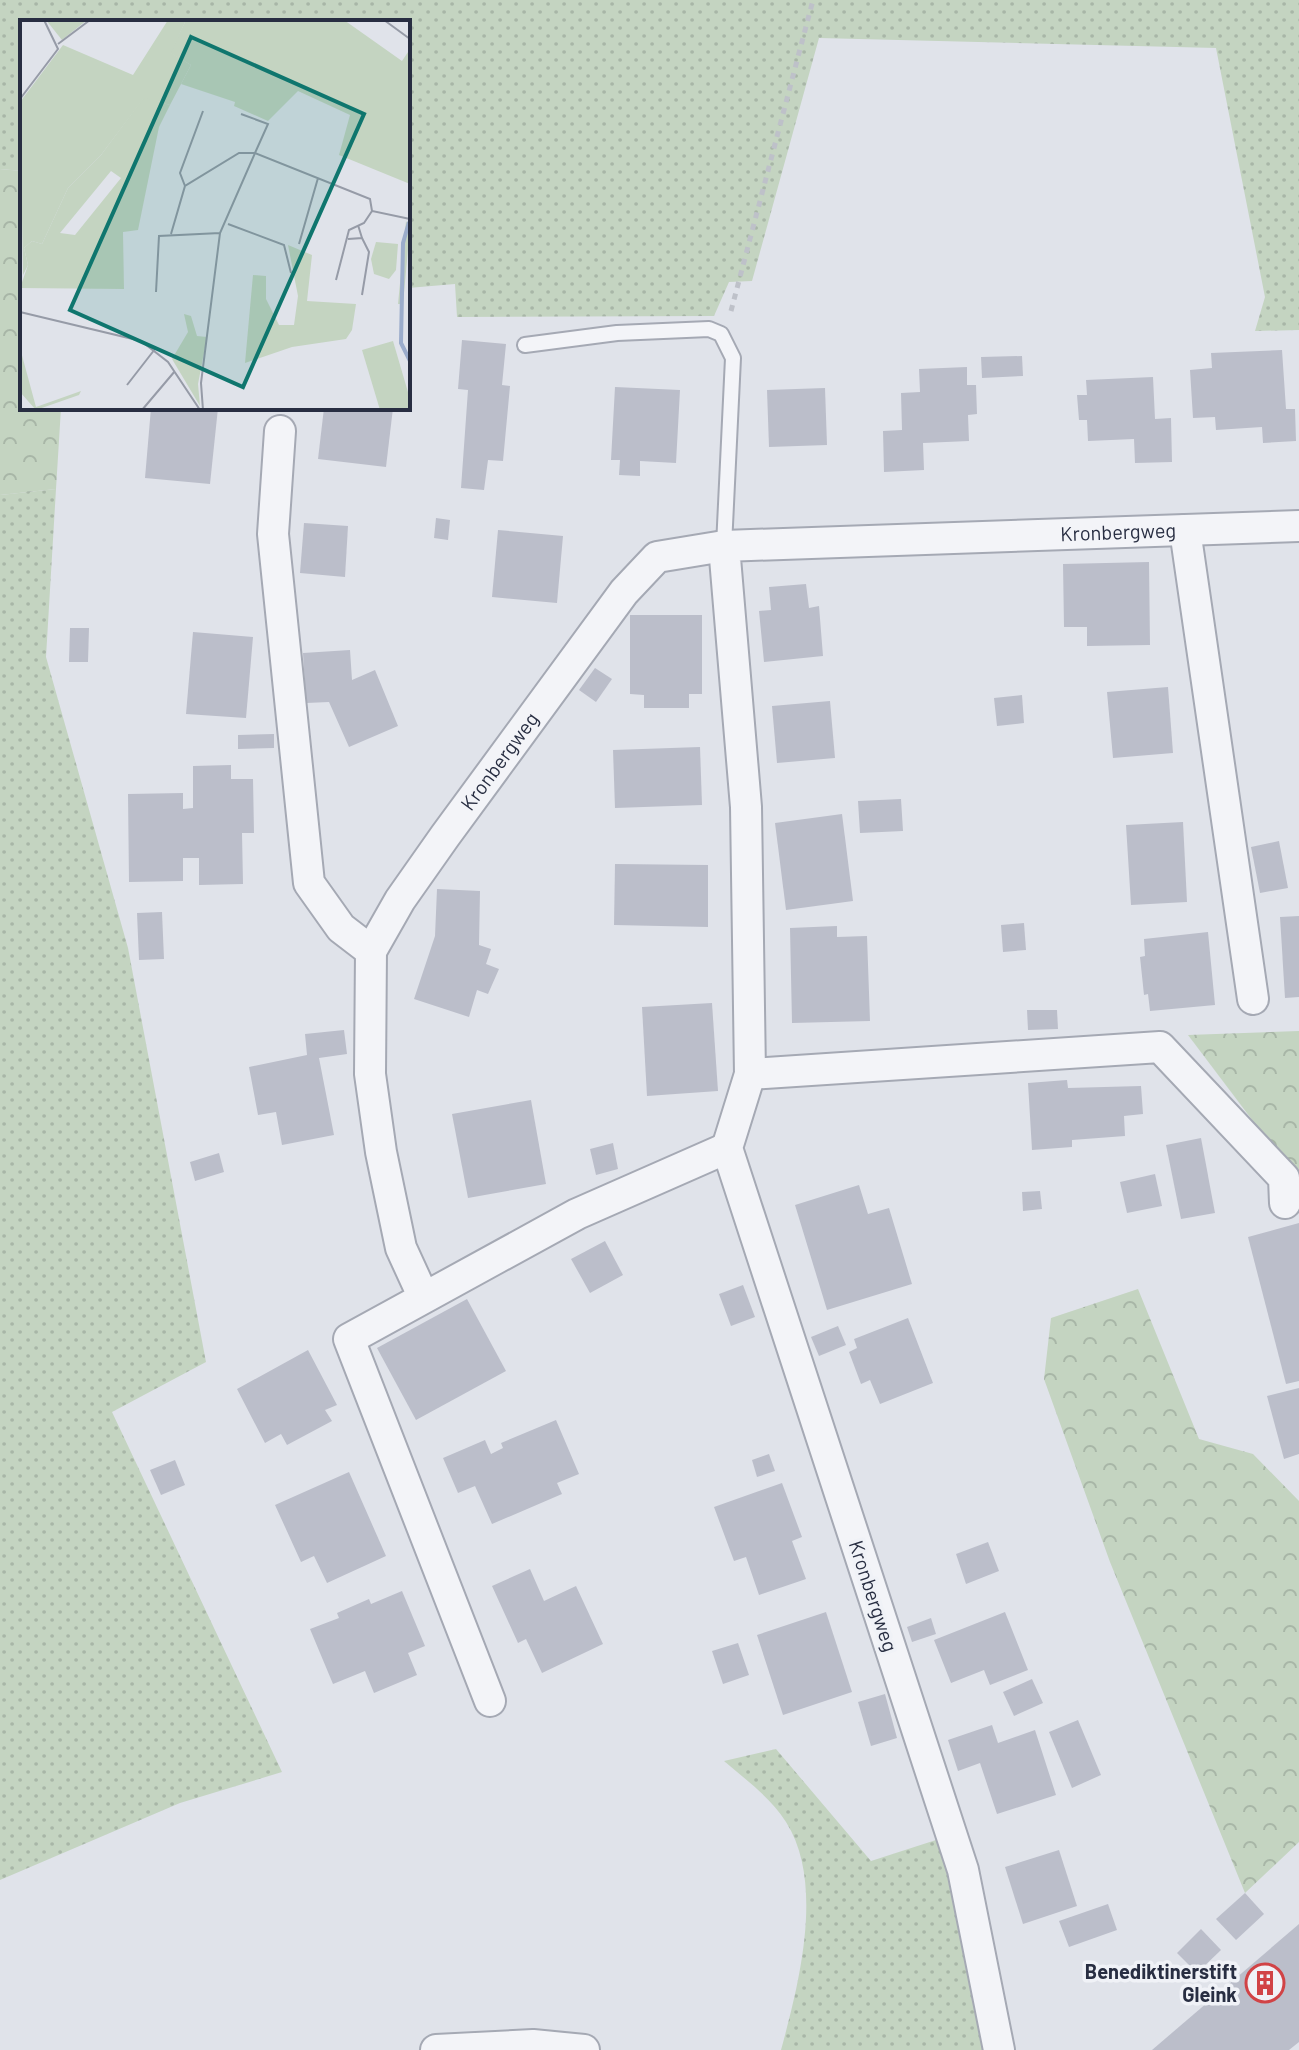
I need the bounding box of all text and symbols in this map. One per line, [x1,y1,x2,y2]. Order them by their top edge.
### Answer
inset map [20,20,410,410]
street label: Kronbergweg [1060,517,1176,545]
street label: Kronbergweg [455,707,543,815]
street label: Kronbergweg [845,1537,903,1654]
place label: Benediktinerstift Gleink [1085,1959,1237,2006]
building icon: Benediktinerstift Gleink [1244,1962,1286,2004]

